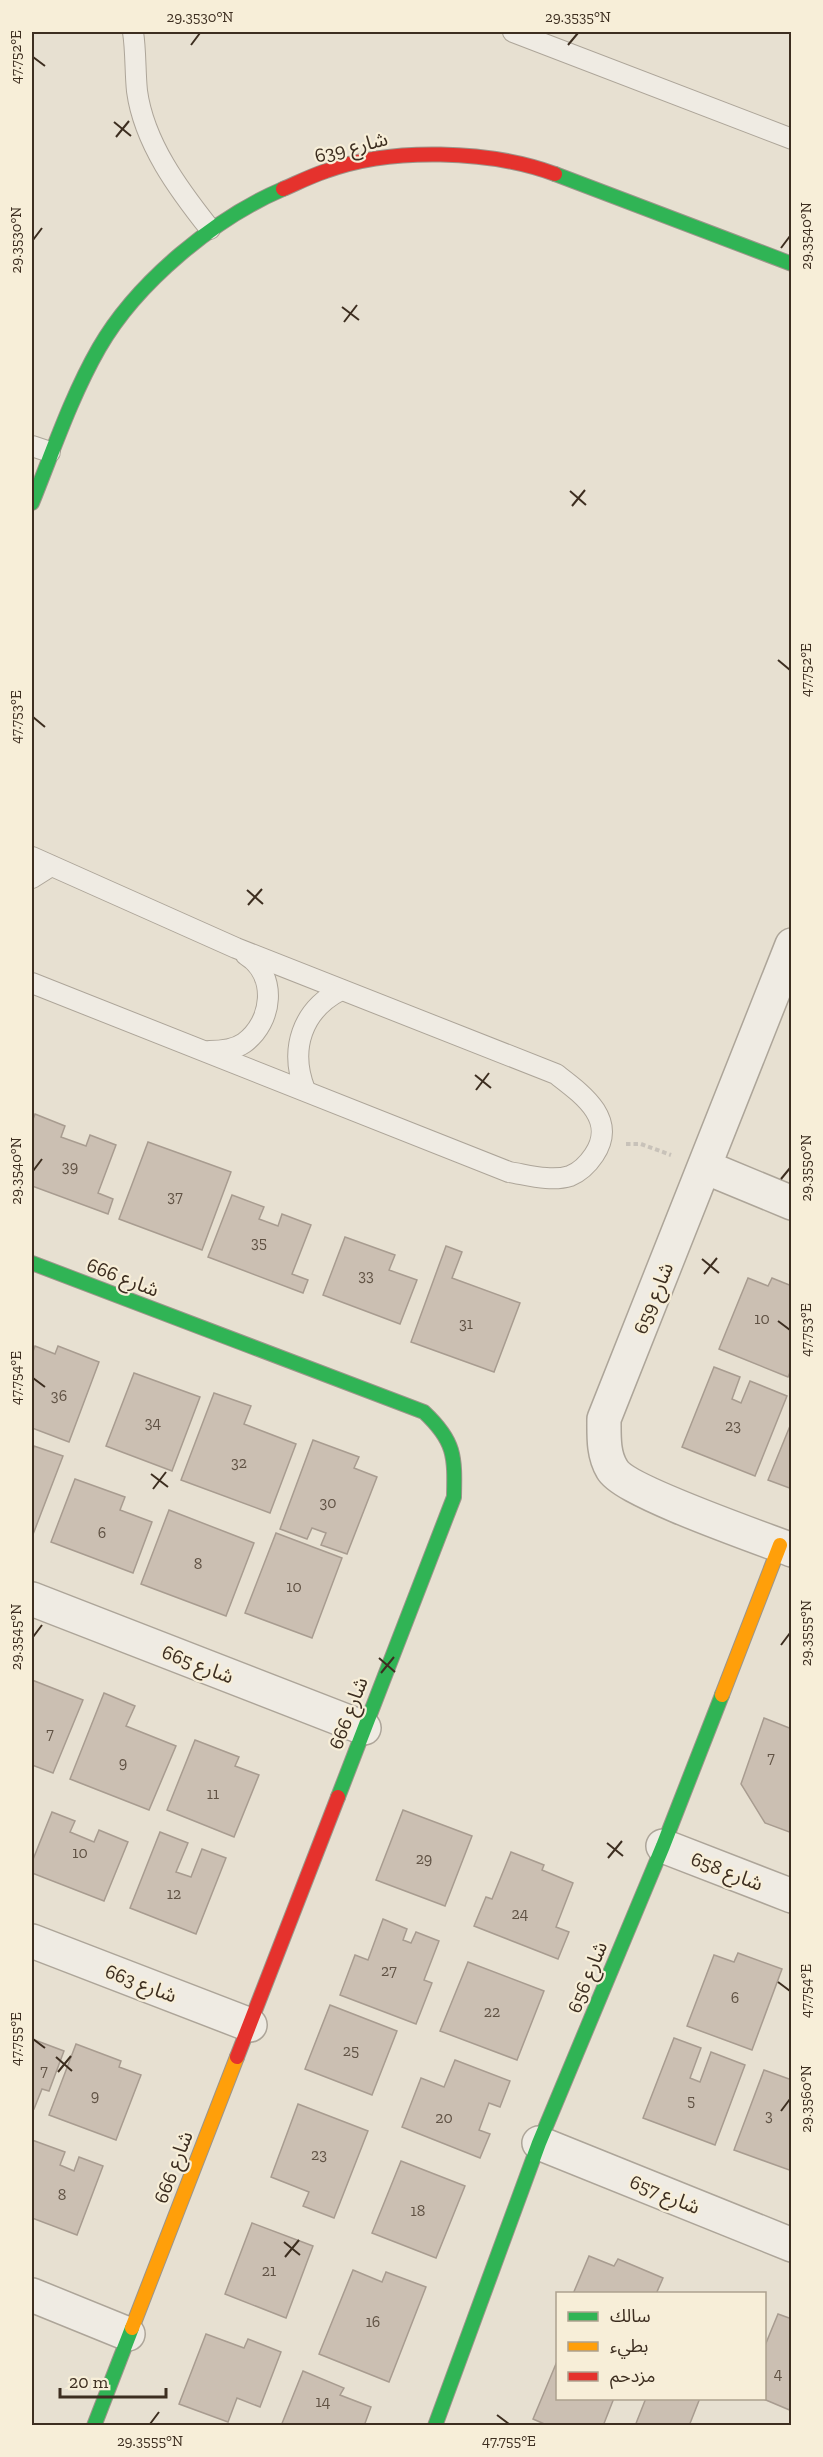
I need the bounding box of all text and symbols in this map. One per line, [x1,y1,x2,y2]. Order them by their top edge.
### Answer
text: 29.3530°N [167,8,233,26]
text: 29.3535°N [545,8,611,26]
text: 47.752°E [7,30,25,84]
street label: شارع 639 [312,126,391,171]
text: 29.3540°N [797,202,815,270]
text: 29.3530°N [7,207,25,273]
text: 47.752°E [797,643,815,697]
text: 47.753°E [7,690,25,744]
text: 29.3550°N [797,1134,815,1202]
text: 29.3540°N [7,1137,25,1205]
house number: 39 [62,1157,78,1176]
house number: 37 [167,1187,183,1206]
house number: 35 [251,1233,267,1252]
street label: شارع 666 [82,1252,162,1305]
street label: شارع 659 [628,1259,681,1338]
house number: 33 [358,1266,374,1285]
text: 47.753°E [797,1303,815,1357]
house number: 10 [754,1309,770,1328]
house number: 31 [459,1314,473,1333]
text: 47.754°E [7,1351,25,1405]
house number: 36 [51,1386,67,1405]
house number: 34 [145,1413,162,1432]
house number: 23 [725,1416,741,1435]
house number: 32 [231,1453,247,1472]
house number: 30 [319,1493,337,1512]
house number: 6 [98,1523,106,1542]
house number: 8 [194,1554,202,1573]
house number: 10 [286,1577,302,1596]
text: 29.3555°N [797,1600,815,1666]
text: 29.3545°N [7,1604,25,1670]
street label: شارع 665 [158,1639,237,1691]
street label: شارع 666 [323,1674,376,1754]
house number: 7 [46,1724,54,1743]
house number: 7 [767,1748,775,1767]
house number: 9 [119,1753,127,1772]
house number: 11 [207,1784,219,1803]
house number: 10 [72,1843,88,1862]
street label: شارع 658 [687,1846,766,1898]
house number: 29 [416,1849,432,1868]
house number: 12 [167,1884,181,1903]
house number: 24 [512,1904,529,1923]
street label: شارع 656 [562,1938,615,2017]
street label: شارع 663 [101,1958,180,2010]
house number: 27 [381,1961,397,1980]
text: 47.754°E [797,1964,815,2018]
house number: 6 [731,1988,739,2007]
house number: 22 [484,2002,500,2021]
text: 47.755°E [7,2012,25,2066]
house number: 25 [343,2041,359,2060]
house number: 7 [40,2061,48,2080]
text: 29.3560°N [797,2065,815,2133]
house number: 9 [91,2086,99,2105]
house number: 5 [687,2091,695,2110]
house number: 3 [765,2106,773,2125]
house number: 20 [435,2108,453,2127]
street label: شارع 666 [148,2128,201,2208]
house number: 23 [311,2145,327,2164]
street label: شارع 657 [625,2169,704,2222]
house number: 8 [58,2185,66,2204]
house number: 18 [411,2201,425,2220]
house number: 21 [262,2261,276,2280]
legend [556,2292,766,2400]
text: سالك [610,2305,651,2327]
house number: 16 [366,2312,380,2331]
text: بطيء [610,2335,648,2359]
scale bar [60,2361,166,2399]
house number: 4 [774,2364,783,2383]
text: مزدحم [610,2365,655,2389]
text: 20 m [69,2371,109,2393]
house number: 14 [316,2392,331,2411]
text: 29.3555°N [117,2432,183,2450]
text: 47.755°E [482,2432,536,2450]

